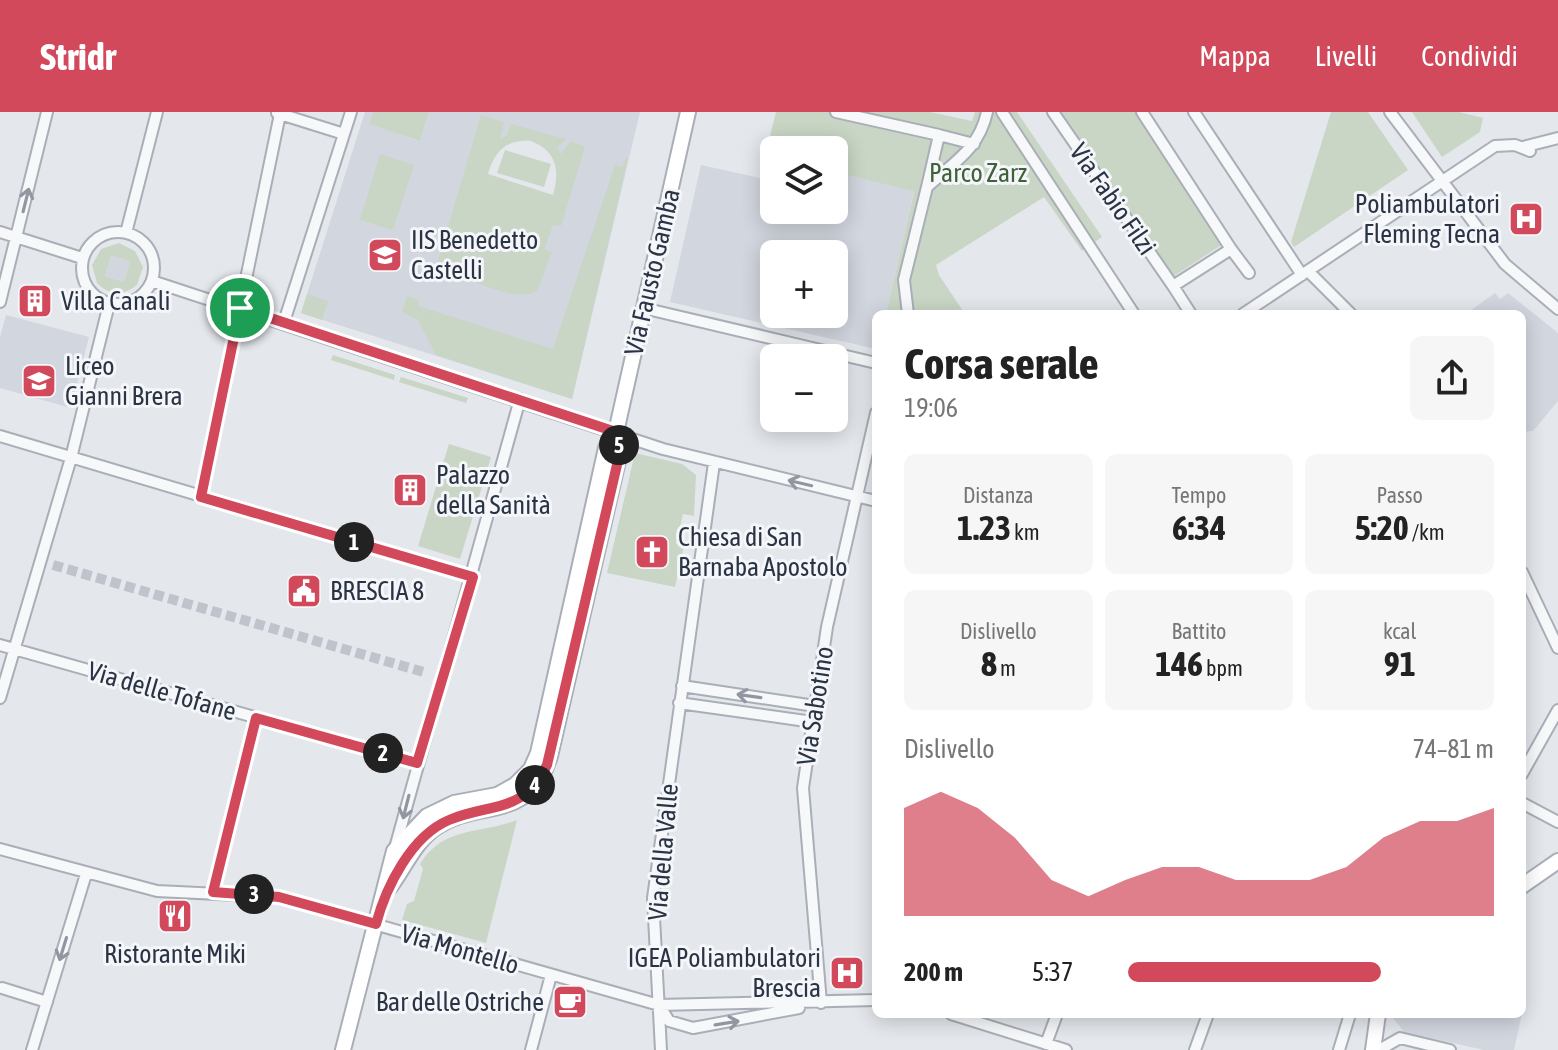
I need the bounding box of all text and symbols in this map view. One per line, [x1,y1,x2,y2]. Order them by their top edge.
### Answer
text: Stridr [40,35,116,78]
text: Mappa [1199,40,1271,72]
text: Livelli [1315,40,1377,72]
text: Condividi [1421,40,1518,72]
map controls [760,136,848,432]
button: layers [760,136,848,224]
street label: Via Fabio Filzi [1064,137,1162,261]
park label: Parco Zarz [929,158,1027,188]
street label: Via Fausto Gamba [618,186,686,358]
one-way arrow [19,187,34,213]
place label: Poliambulatori Fleming Tecna [1355,189,1500,249]
hospital icon: Poliambulatori Fleming Tecna [1507,200,1545,238]
place label: IIS Benedetto Castelli [411,225,538,285]
school or university icon: IIS Benedetto Castelli [366,236,404,274]
button: + [760,240,848,328]
pin [206,274,274,342]
building icon: Villa Canali [16,282,54,320]
place label: Villa Canali [61,286,171,316]
icon: arrive [218,286,262,330]
button: share [1410,336,1494,420]
text: Corsa serale [904,338,1099,388]
button: − [760,344,848,432]
place label: Liceo Gianni Brera [65,351,183,411]
school or university icon: Liceo Gianni Brera [20,362,58,400]
text: 19:06 [904,393,958,423]
pin: 5 [599,425,639,465]
text: 5 [614,432,624,458]
place label: Palazzo della Sanità [436,460,551,520]
building icon: Palazzo della Sanità [391,471,429,509]
one-way arrow [788,475,813,490]
text: Distanza [963,482,1034,508]
text: Tempo [1172,482,1226,508]
text: Passo [1376,482,1423,508]
text: 1.23 [957,508,1011,547]
text: 6:34 [1172,508,1226,547]
text: 5:20 [1355,508,1409,547]
text: km [1011,519,1040,545]
text: /km [1409,519,1445,545]
pin: 1 [334,522,374,562]
place label: Chiesa di San Barnaba Apostolo [678,522,848,582]
text: 1 [349,529,359,555]
church icon: Chiesa di San Barnaba Apostolo [633,533,671,571]
public building icon: BRESCIA 8 [285,572,323,610]
place label: BRESCIA 8 [330,576,424,606]
text: Dislivello [960,618,1037,644]
text: Battito [1172,618,1226,644]
text: kcal [1383,618,1416,644]
street label: Via Sabotino [791,644,839,768]
text: 8 [981,644,997,683]
text: 146 [1155,644,1203,683]
text: 91 [1384,644,1416,683]
street label: Via delle Tofane [84,655,240,727]
text: m [997,655,1016,681]
text: bpm [1203,655,1243,681]
one-way arrow [736,688,762,703]
pin: 2 [363,733,403,773]
text: Dislivello [904,734,995,764]
text: 74–81 m [1412,734,1494,764]
text: 2 [378,740,388,766]
pin: 4 [515,765,555,805]
text: 4 [530,772,540,798]
street label: Via della Valle [642,782,684,922]
one-way arrow [397,793,412,819]
pin: 3 [234,874,274,914]
text: 3 [249,881,259,907]
restaurant icon: Ristorante Miki [156,897,194,935]
street label: Via Montello [398,918,522,980]
one-way arrow [55,936,69,961]
place label: Ristorante Miki [104,939,246,969]
place label: IGEA Poliambulatori Brescia [628,943,821,1003]
hospital icon: IGEA Poliambulatori Brescia [828,954,866,992]
text: 200 m [904,957,963,987]
text: 5:37 [1032,957,1073,987]
cafe icon: Bar delle Ostriche [551,983,589,1021]
place label: Bar delle Ostriche [376,987,544,1017]
one-way arrow [713,1015,739,1030]

